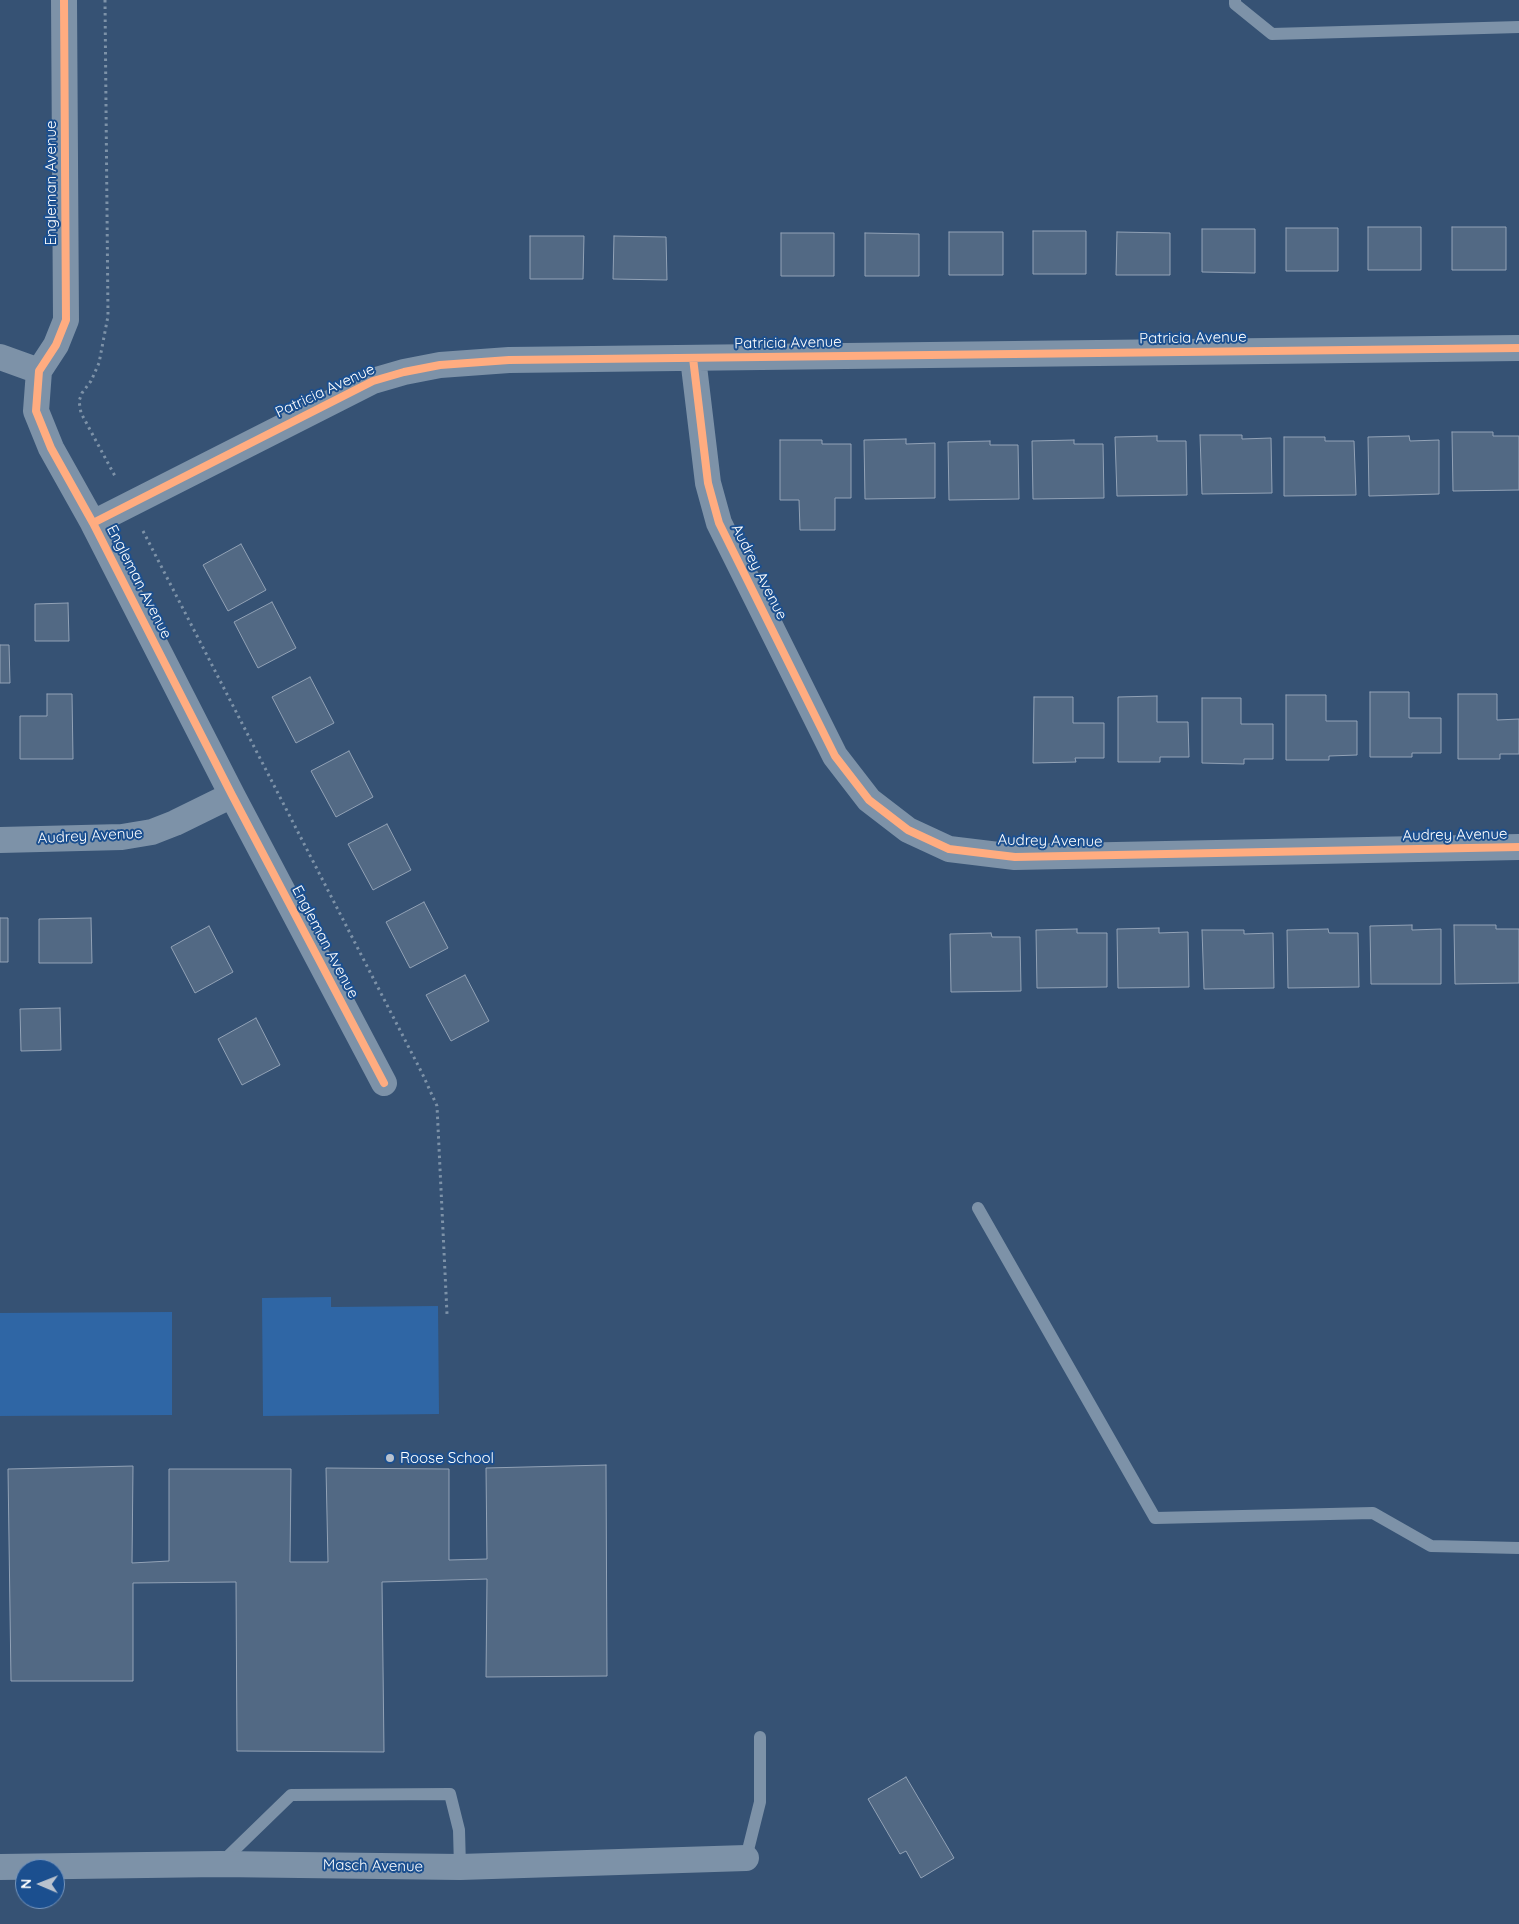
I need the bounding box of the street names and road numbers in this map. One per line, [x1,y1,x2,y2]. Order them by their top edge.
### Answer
street label: Engleman Avenue [42,120,60,246]
street label: Patricia Avenue [1139,328,1247,348]
street label: Patricia Avenue [734,333,842,353]
street label: Patricia Avenue [272,360,378,422]
street label: Audrey Avenue [727,521,791,623]
street label: Engleman Avenue [103,522,175,642]
street label: Audrey Avenue [37,824,143,848]
street label: Audrey Avenue [1402,825,1508,845]
street label: Audrey Avenue [997,831,1103,851]
street label: Engleman Avenue [288,883,362,1001]
street label: Masch Avenue [323,1856,423,1876]

